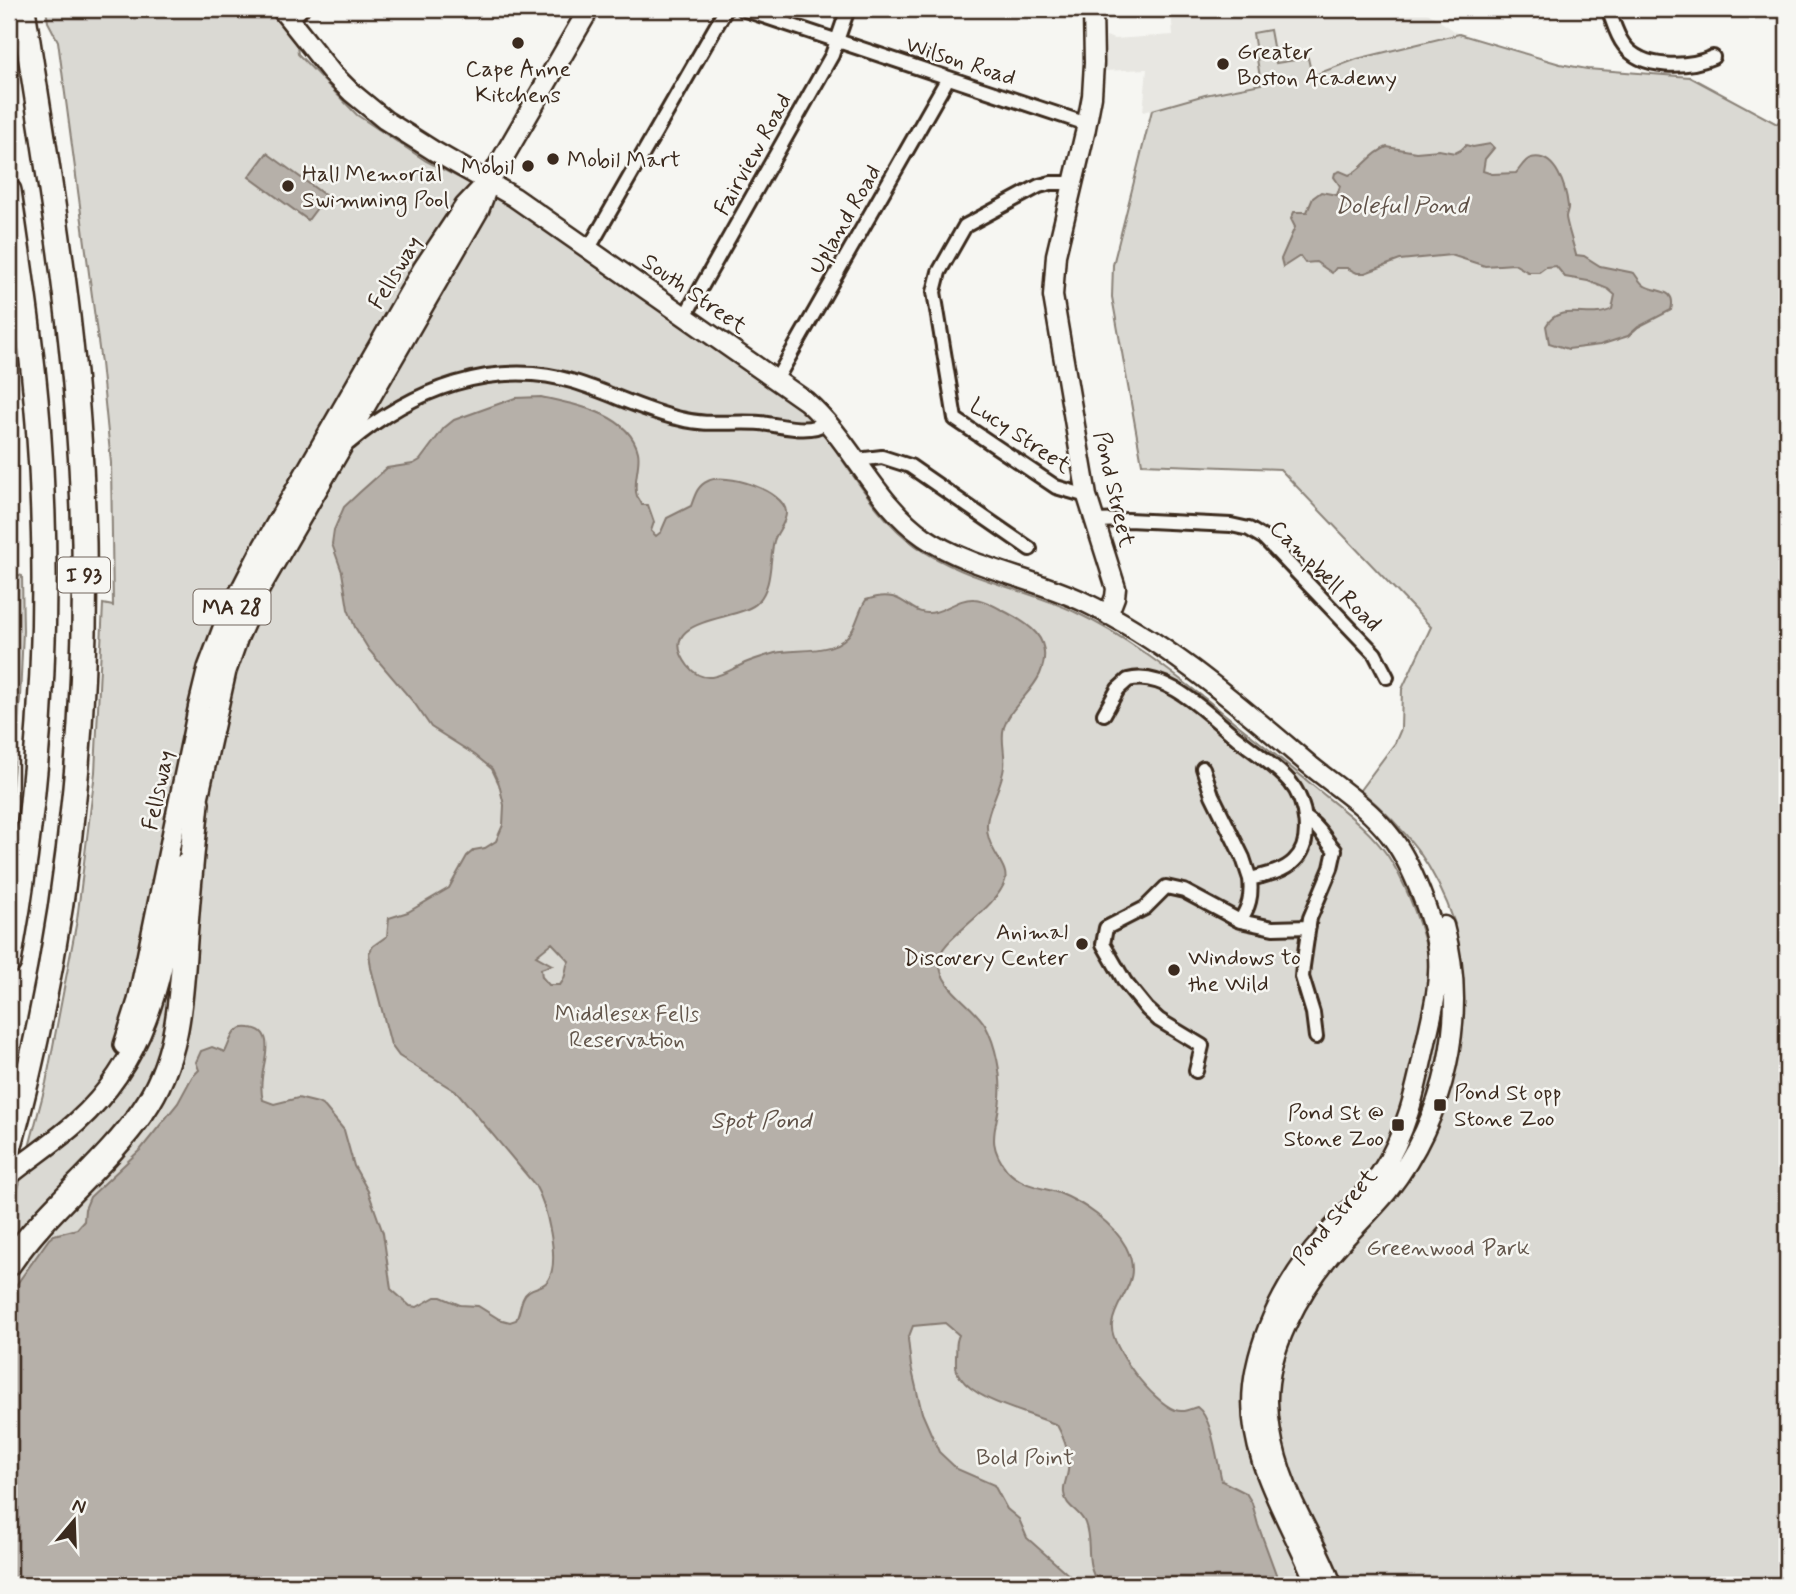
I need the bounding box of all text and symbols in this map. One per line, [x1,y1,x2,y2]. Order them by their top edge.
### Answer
street label: Wilson Road [902,30,1019,94]
marker: Cape Anne Kitchens [510,35,526,51]
place label: Greater Boston Academy [1237,38,1397,94]
place label: Cape Anne Kitchens [465,55,571,111]
marker: Greater Boston Academy [1215,56,1231,72]
street label: Fairview Road [708,89,800,221]
place label: Mobil Mart [567,146,681,176]
marker: Mobil Mart [545,151,561,167]
place label: Mobil [461,153,514,183]
marker: Mobil [520,158,536,174]
place label: Hall Memorial Swimming Pool [302,160,449,218]
street label: Upland Road [802,160,889,280]
marker: Hall Memorial Swimming Pool [280,178,296,194]
water label: Doleful Pond [1335,191,1470,222]
street label: Fellsway [362,231,429,316]
street label: South Street [635,247,753,342]
street label: Lucy Street [963,392,1077,482]
street label: Pond Street [1085,429,1141,551]
street label: Campbell Road [1262,514,1387,639]
road number: I 93 [58,558,110,592]
road number: MA 28 [194,590,270,624]
street label: Fellsway [136,748,182,833]
place label: Animal Discovery Center [903,918,1068,974]
marker: Animal Discovery Center [1074,936,1090,952]
place label: Windows to the Wild [1188,944,1301,1000]
marker: Windows to the Wild [1166,962,1182,978]
park label: Middlesex Fells Reservation [555,1000,699,1056]
place label: Pond St opp Stone Zoo [1454,1079,1562,1135]
marker: Pond St opp Stone Zoo [1432,1097,1448,1113]
place label: Pond St @ Stone Zoo [1283,1099,1384,1155]
water label: Spot Pond [711,1106,814,1137]
marker: Pond St @ Stone Zoo [1390,1117,1406,1133]
street label: Pond Street [1286,1162,1385,1272]
park label: Greenwood Park [1366,1234,1530,1264]
park label: Bold Point [976,1444,1074,1474]
north arrow [38,1486,108,1556]
text: N [69,1492,89,1520]

